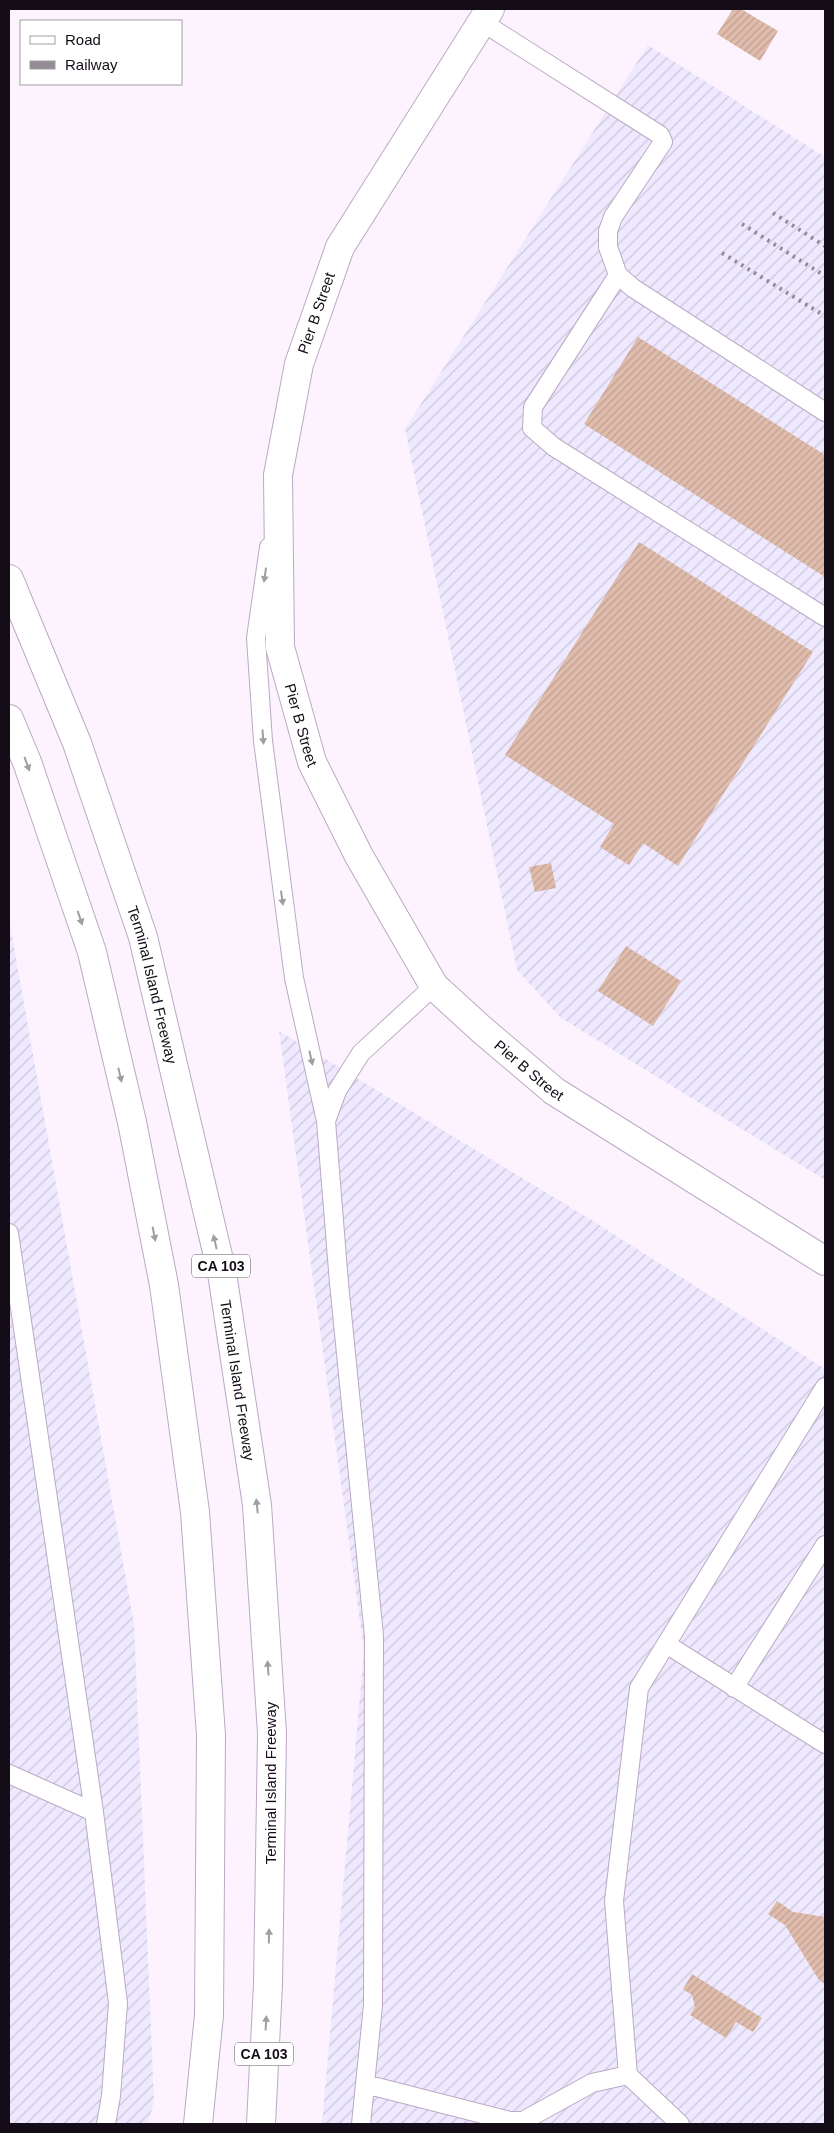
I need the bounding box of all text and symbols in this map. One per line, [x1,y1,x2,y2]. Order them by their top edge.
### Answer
legend [20,20,182,85]
text: Road [65,31,101,48]
text: Railway [65,56,118,73]
street label: Pier B Street [294,269,338,356]
one-way arrow [261,567,269,583]
street label: Pier B Street [282,681,322,770]
one-way arrow [259,729,267,745]
one-way arrow [23,757,31,772]
one-way arrow [279,890,287,906]
street label: Terminal Island Freeway [124,903,181,1066]
one-way arrow [76,911,84,926]
street label: Pier B Street [491,1036,568,1104]
one-way arrow [307,1050,315,1065]
one-way arrow [116,1068,124,1083]
one-way arrow [150,1226,158,1242]
one-way arrow [211,1234,219,1249]
road number: CA 103 [192,1254,250,1278]
street label: Terminal Island Freeway [218,1298,259,1462]
one-way arrow [252,1498,260,1514]
one-way arrow [263,1660,271,1676]
street label: Terminal Island Freeway [262,1701,279,1864]
one-way arrow [265,1927,273,1943]
one-way arrow [262,2015,270,2031]
road number: CA 103 [235,2042,293,2066]

